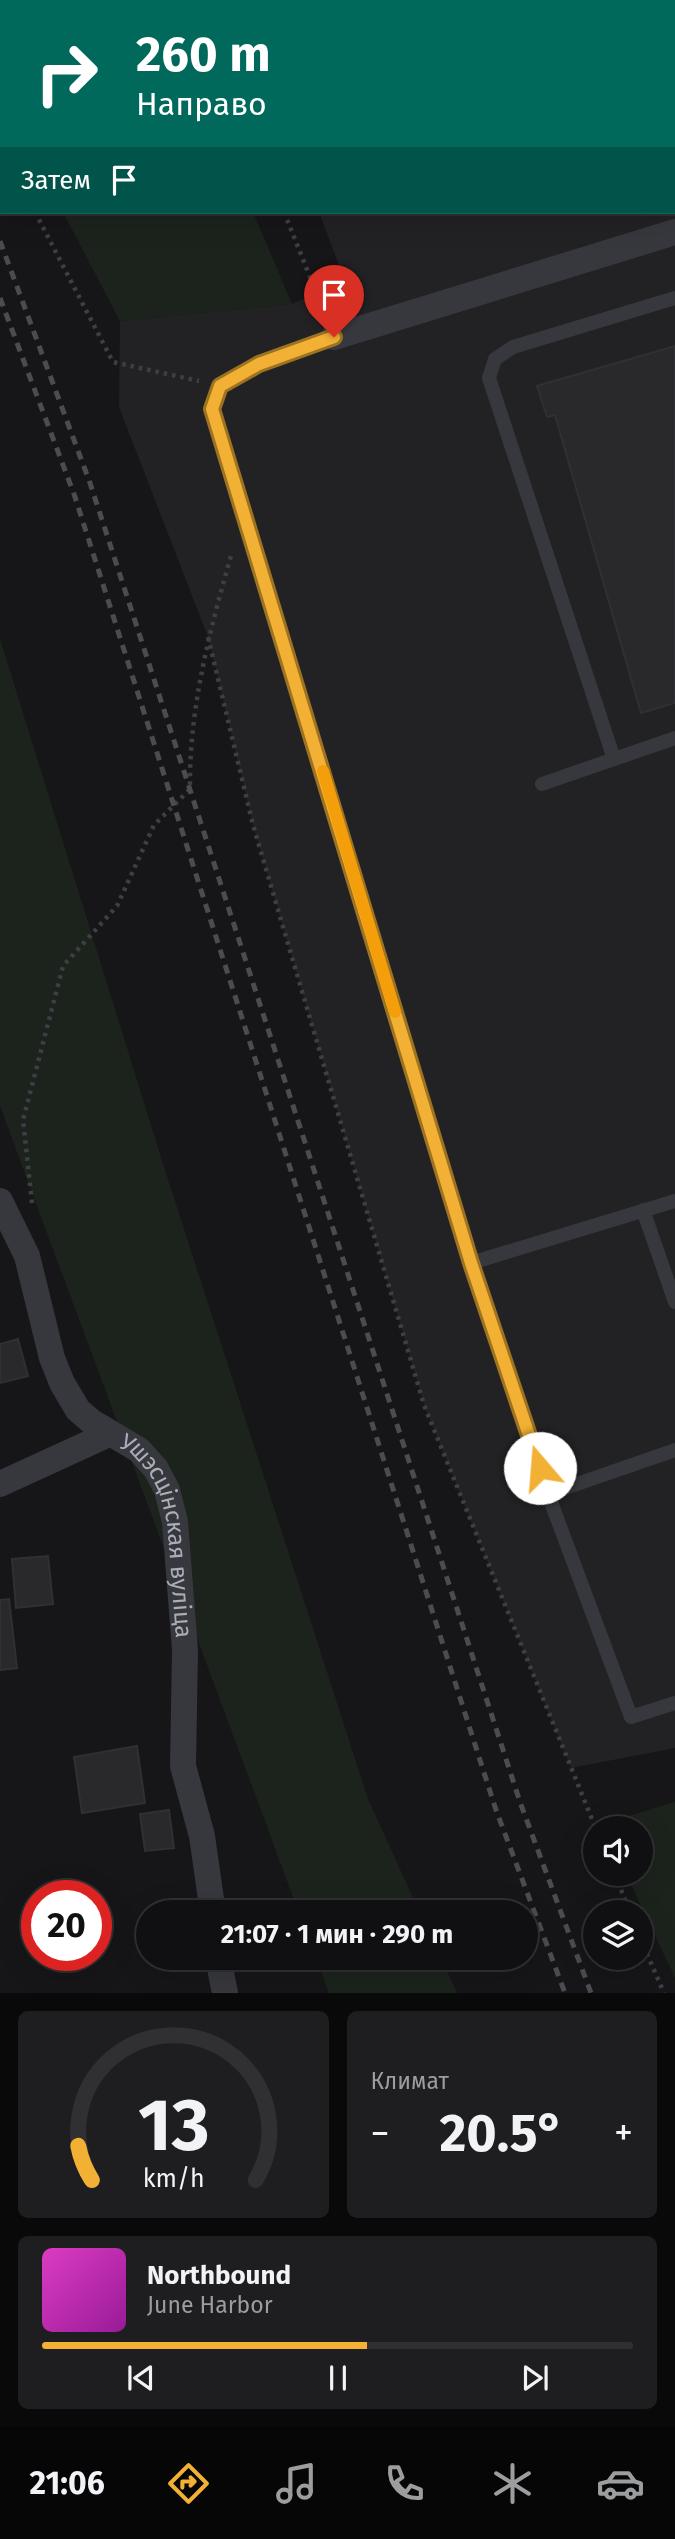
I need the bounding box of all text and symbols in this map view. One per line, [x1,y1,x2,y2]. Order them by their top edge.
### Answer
text: 260 m [136,25,271,84]
icon: right [21,28,112,119]
text: Направо [136,85,267,123]
icon: arrive [105,161,143,199]
text: Затем [21,165,91,196]
pin [304,265,364,337]
icon: arrive [315,276,353,314]
street label: Ушэсцінская вуліца [115,1428,198,1639]
position arrow [503,1431,577,1505]
map controls [583,1816,653,1970]
button: sound [583,1816,653,1886]
speed limit sign: 20 [21,1880,112,1971]
button: layers [583,1900,653,1970]
text: 21:07 · 1 мин · 290 m [221,1919,453,1950]
text: Климат [371,2067,449,2095]
text: 13 [137,2083,209,2170]
text: 20.5° [439,2102,564,2165]
text: − [371,2110,390,2156]
text: + [614,2110,633,2156]
text: km/h [142,2164,204,2194]
text: Northbound [147,2260,291,2291]
text: June Harbor [147,2291,273,2319]
icon: previous [122,2359,160,2397]
icon: pause [319,2359,357,2397]
icon: next [516,2359,554,2397]
icon: directions [164,2459,213,2508]
icon: music [272,2459,321,2508]
icon: phone [380,2459,429,2508]
icon: climate [488,2459,537,2508]
icon: car [596,2459,645,2508]
text: 21:06 [30,2464,105,2502]

